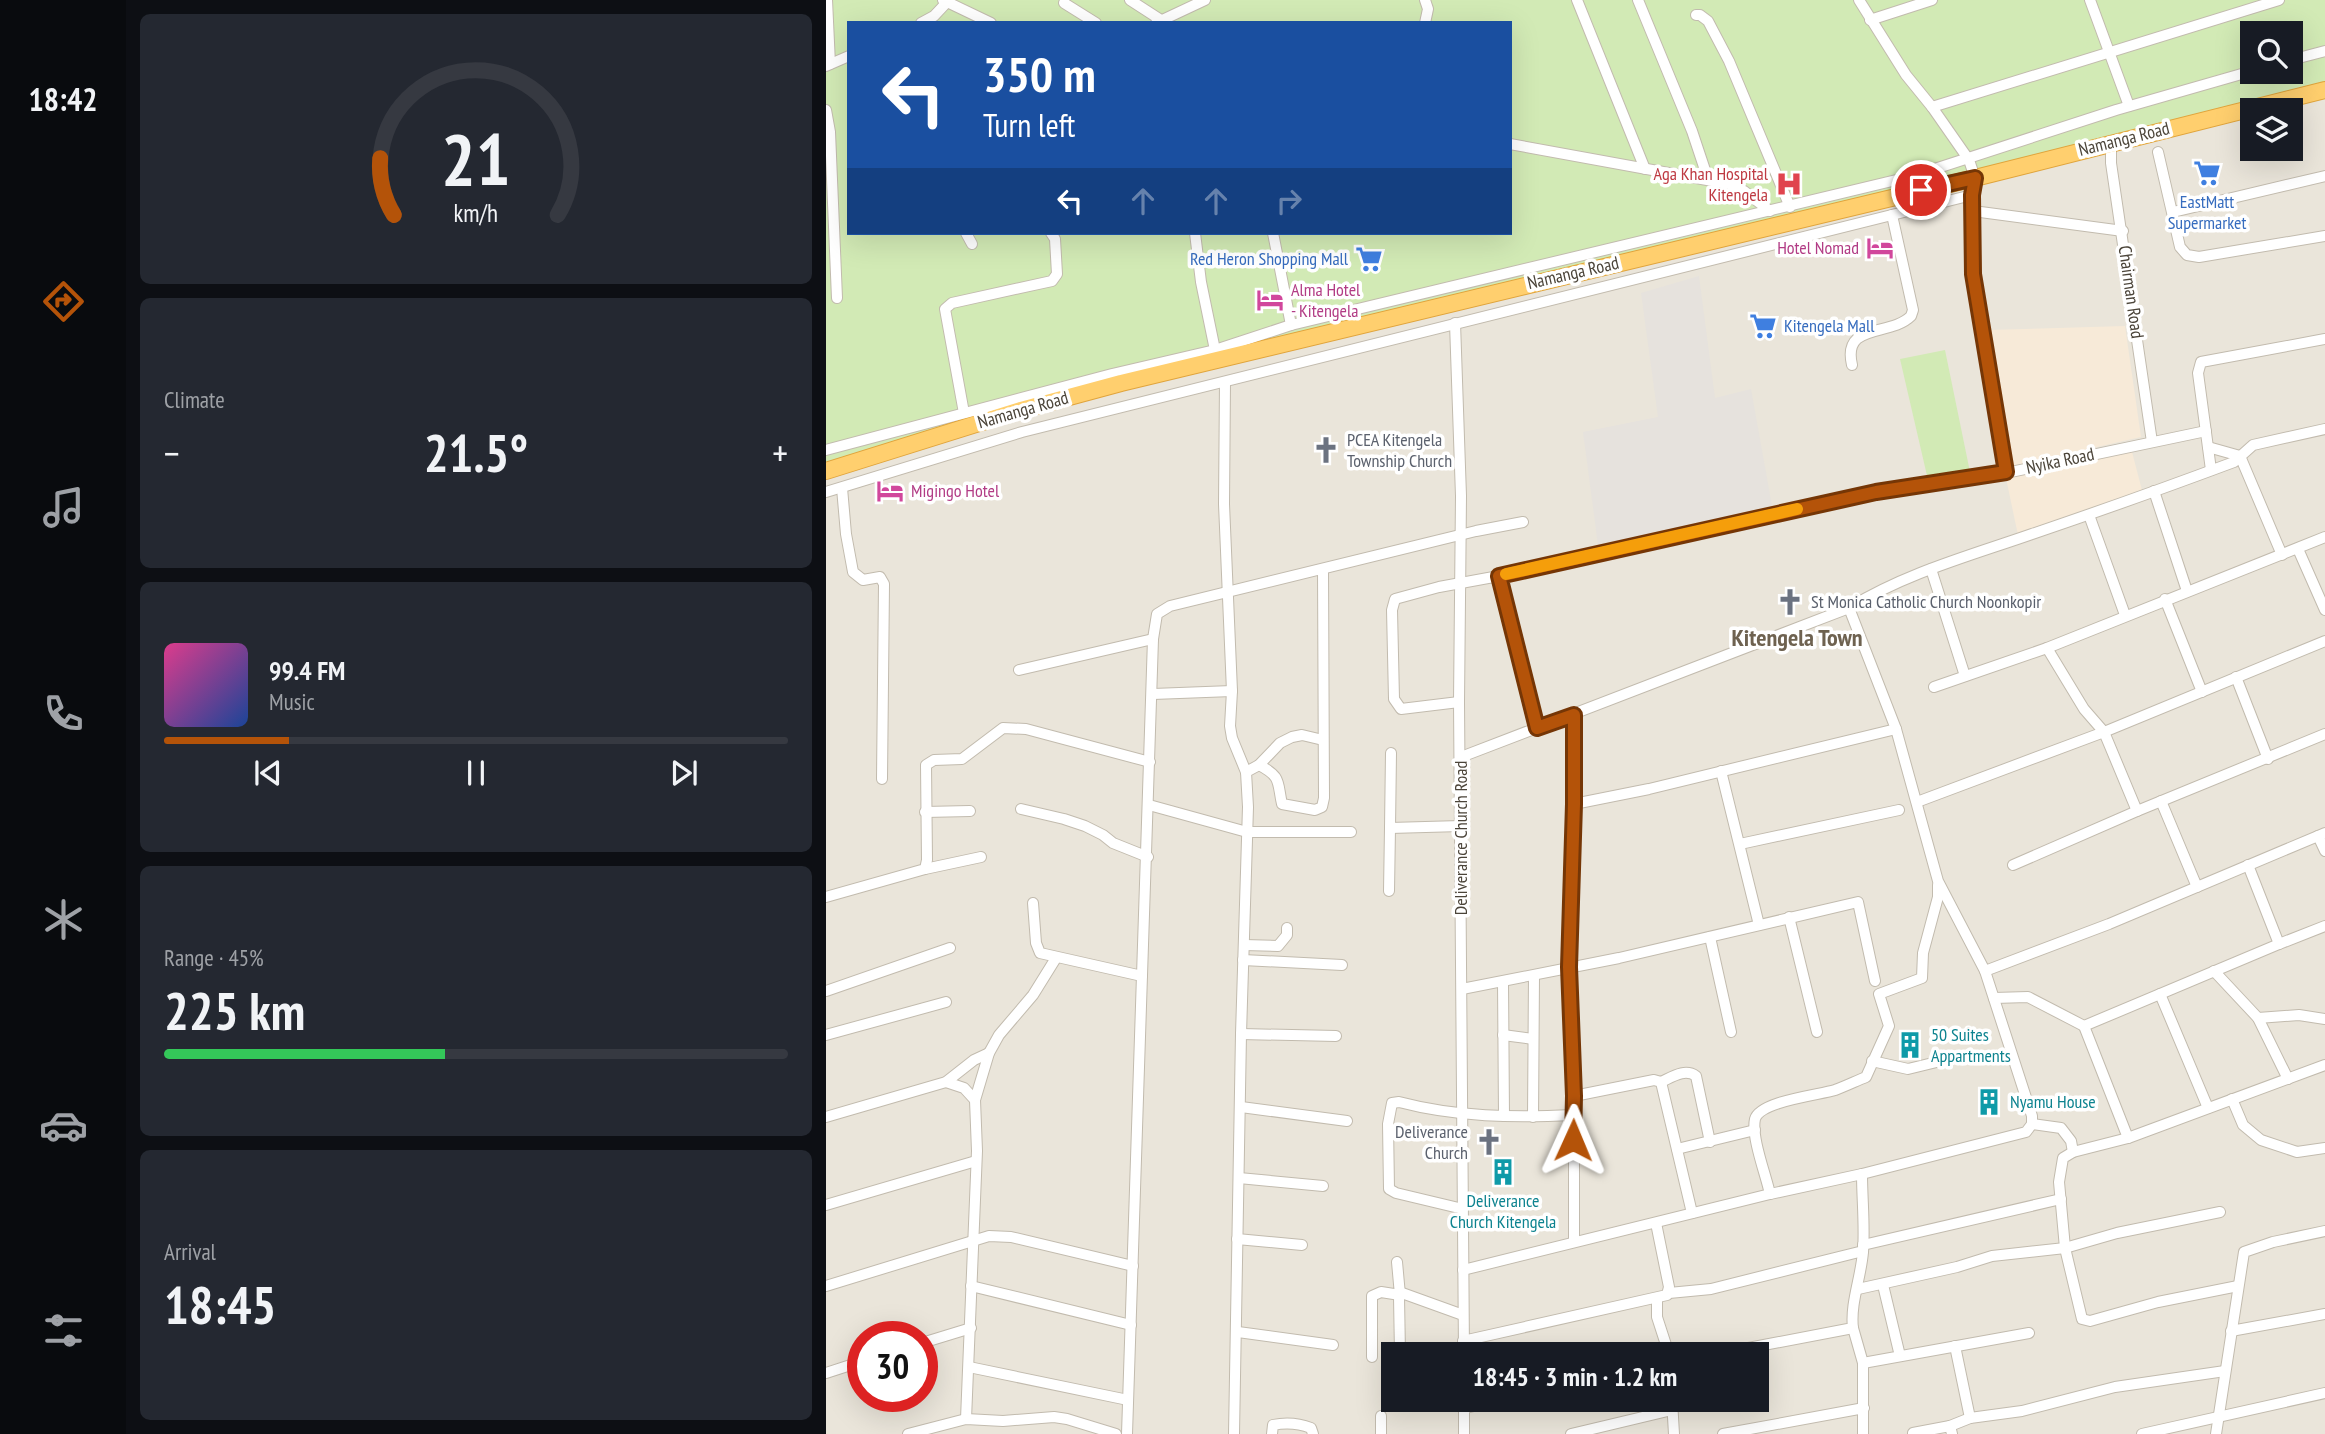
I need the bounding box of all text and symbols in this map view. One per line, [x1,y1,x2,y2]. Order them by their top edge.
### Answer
map controls [2240,21,2303,161]
button: search [2240,21,2303,84]
text: 350 m [983,42,1096,106]
icon: left [868,49,959,140]
text: 18:42 [28,78,98,120]
button: layers [2240,98,2303,161]
text: Turn left [983,104,1075,146]
text: 21 [441,111,511,205]
street label: Namanga Road [2076,116,2172,161]
supermarket icon: EastMatt Supermarket [2192,158,2222,188]
pin [1891,160,1951,220]
place label: Aga Khan Hospital Kitengela [1654,162,1769,206]
hospital icon: Aga Khan Hospital Kitengela [1774,169,1804,199]
icon: arrive [1902,171,1940,209]
icon: left [1051,182,1089,220]
icon: ahead [1124,182,1162,220]
icon: ahead [1197,182,1235,220]
icon: right [1270,182,1308,220]
place label: EastMatt Supermarket [2168,190,2246,234]
text: km/h [454,197,498,229]
hotel icon: Hotel Nomad [1865,233,1895,263]
place label: Hotel Nomad [1777,236,1859,259]
supermarket icon: Red Heron Shopping Mall [1354,244,1384,274]
street label: Chairman Road [2114,244,2149,340]
place label: Red Heron Shopping Mall [1190,247,1349,270]
street label: Namanga Road [1525,251,1621,294]
icon: directions [39,277,88,326]
place label: Alma Hotel - Kitengela [1291,278,1361,322]
hotel icon: Alma Hotel - Kitengela [1255,285,1285,315]
supermarket icon: Kitengela Mall [1748,311,1778,341]
place label: Kitengela Mall [1784,314,1875,337]
text: Climate [164,385,225,414]
street label: Namanga Road [975,386,1071,433]
text: 21.5° [424,419,528,486]
text: − [164,428,180,477]
text: + [772,428,788,477]
place label: PCEA Kitengela Township Church [1347,428,1452,472]
church icon: PCEA Kitengela Township Church [1311,435,1341,465]
street label: Nyika Road [2024,442,2096,479]
hotel icon: Migingo Hotel [875,476,905,506]
place label: Migingo Hotel [911,479,1000,502]
icon: music [39,483,88,532]
church icon: St Monica Catholic Church Noonkopir [1775,587,1805,617]
place label: St Monica Catholic Church Noonkopir [1811,590,2041,613]
district label: Kitengela Town [1731,622,1863,653]
text: 99.4 FM [269,654,345,687]
text: Music [269,687,315,716]
icon: phone [39,689,88,738]
icon: previous [249,754,287,792]
icon: pause [457,754,495,792]
icon: next [665,754,703,792]
street label: Deliverance Church Road [1449,761,1472,915]
icon: climate [39,895,88,944]
text: Range · 45% [164,943,264,972]
text: 225 km [164,977,305,1044]
place label: 50 Suites Appartments [1931,1023,2011,1067]
building icon: 50 Suites Appartments [1895,1030,1925,1060]
building icon: Nyamu House [1974,1087,2004,1117]
place label: Nyamu House [2010,1090,2096,1113]
icon: car [39,1101,88,1150]
position arrow [1536,1103,1610,1177]
place label: Deliverance Church [1395,1120,1468,1164]
church icon: Deliverance Church [1474,1127,1504,1157]
building icon: Deliverance Church Kitengela [1488,1157,1518,1187]
place label: Deliverance Church Kitengela [1450,1189,1556,1233]
text: Arrival [164,1237,216,1266]
text: 18:45 [164,1271,276,1338]
icon: filters [39,1306,88,1355]
speed limit sign: 30 [847,1321,938,1412]
text: 18:45 · 3 min · 1.2 km [1473,1360,1677,1393]

